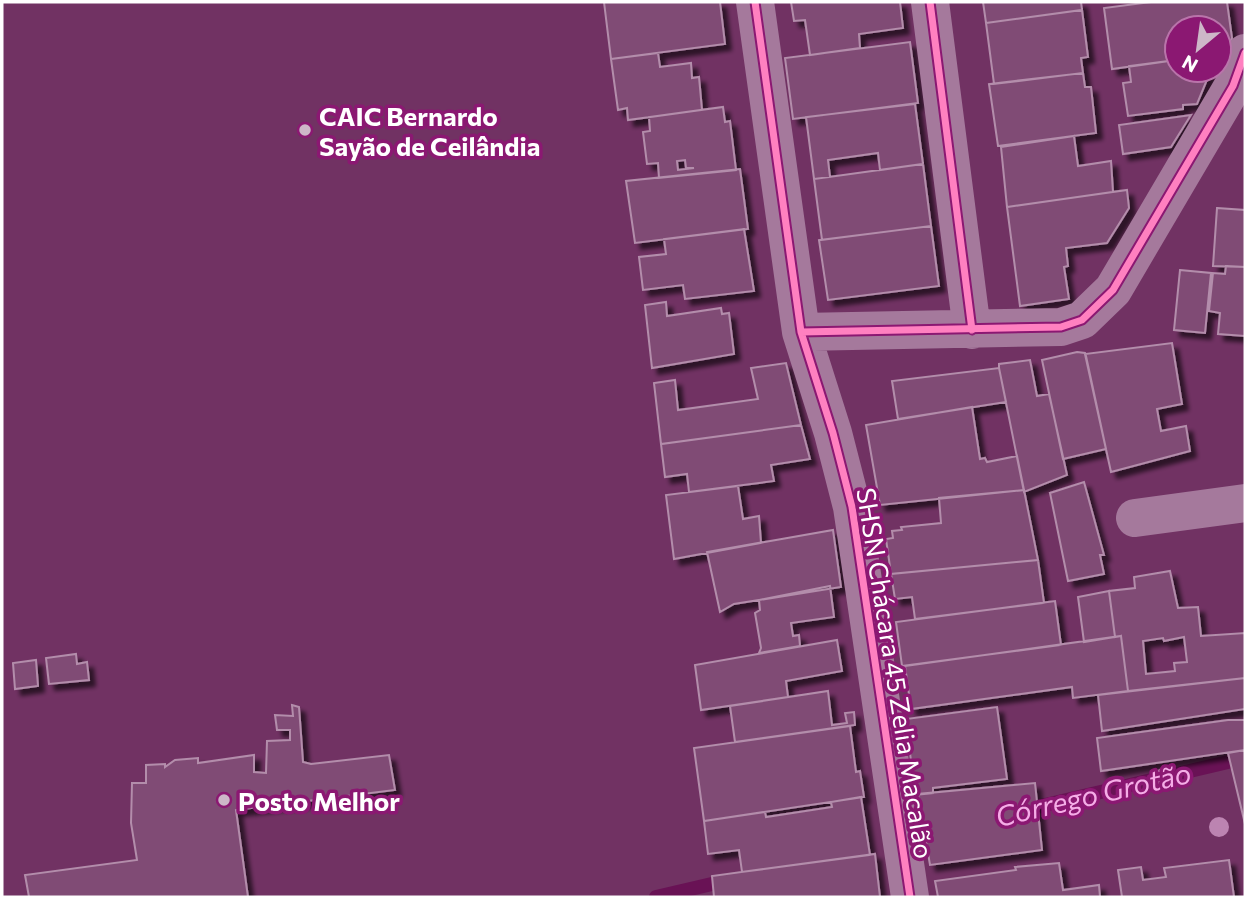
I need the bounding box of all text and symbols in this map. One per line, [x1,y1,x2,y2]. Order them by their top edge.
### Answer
north arrow [1163,14,1233,84]
text: N [1178,51,1201,78]
place label: CAIC Bernardo Sayão de Ceilândia [319,100,540,161]
marker: CAIC Bernardo Sayão de Ceilândia [297,122,313,138]
street label: SHSN Chácara 45 Zelia Macalão [851,485,941,861]
water label: Córrego Grotão [992,755,1194,833]
place label: Posto Melhor [238,785,400,816]
marker: Posto Melhor [216,792,232,808]

